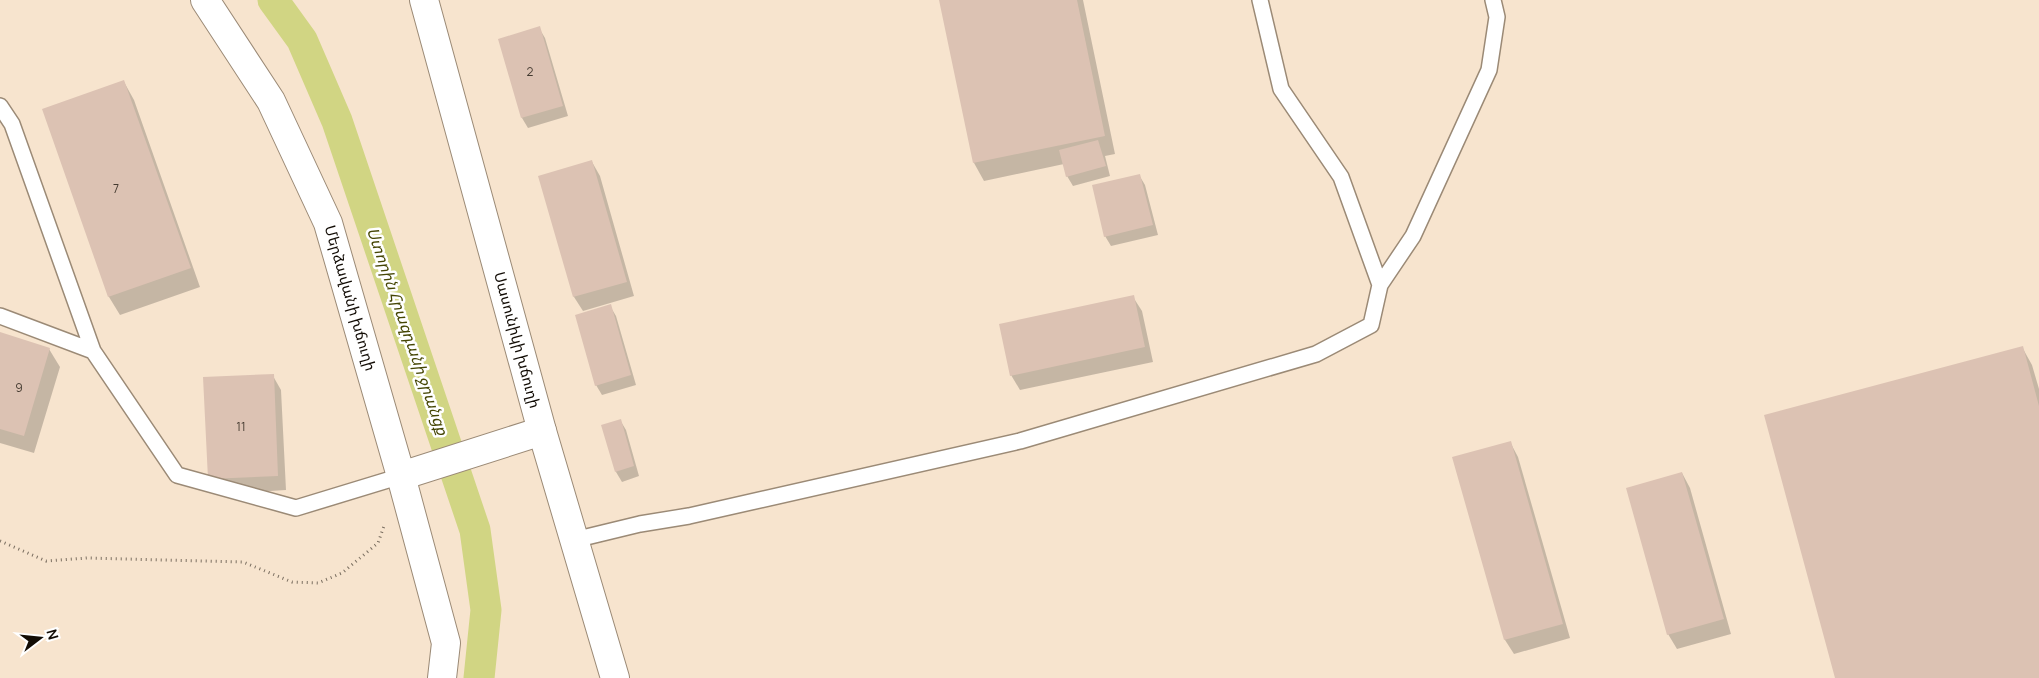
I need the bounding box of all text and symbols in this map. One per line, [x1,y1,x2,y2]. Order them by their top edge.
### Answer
house number: 2 [527,63,534,80]
house number: 7 [113,180,119,197]
street label: Մերձավանի խճուղի [320,222,381,373]
water label: Ստորին Հրազդանի ջրանցք [362,224,454,439]
street label: Սասունիկի խճուղի [489,269,546,410]
house number: 9 [15,379,23,396]
house number: 11 [236,418,246,435]
north arrow [15,613,65,663]
text: N [42,627,63,642]

